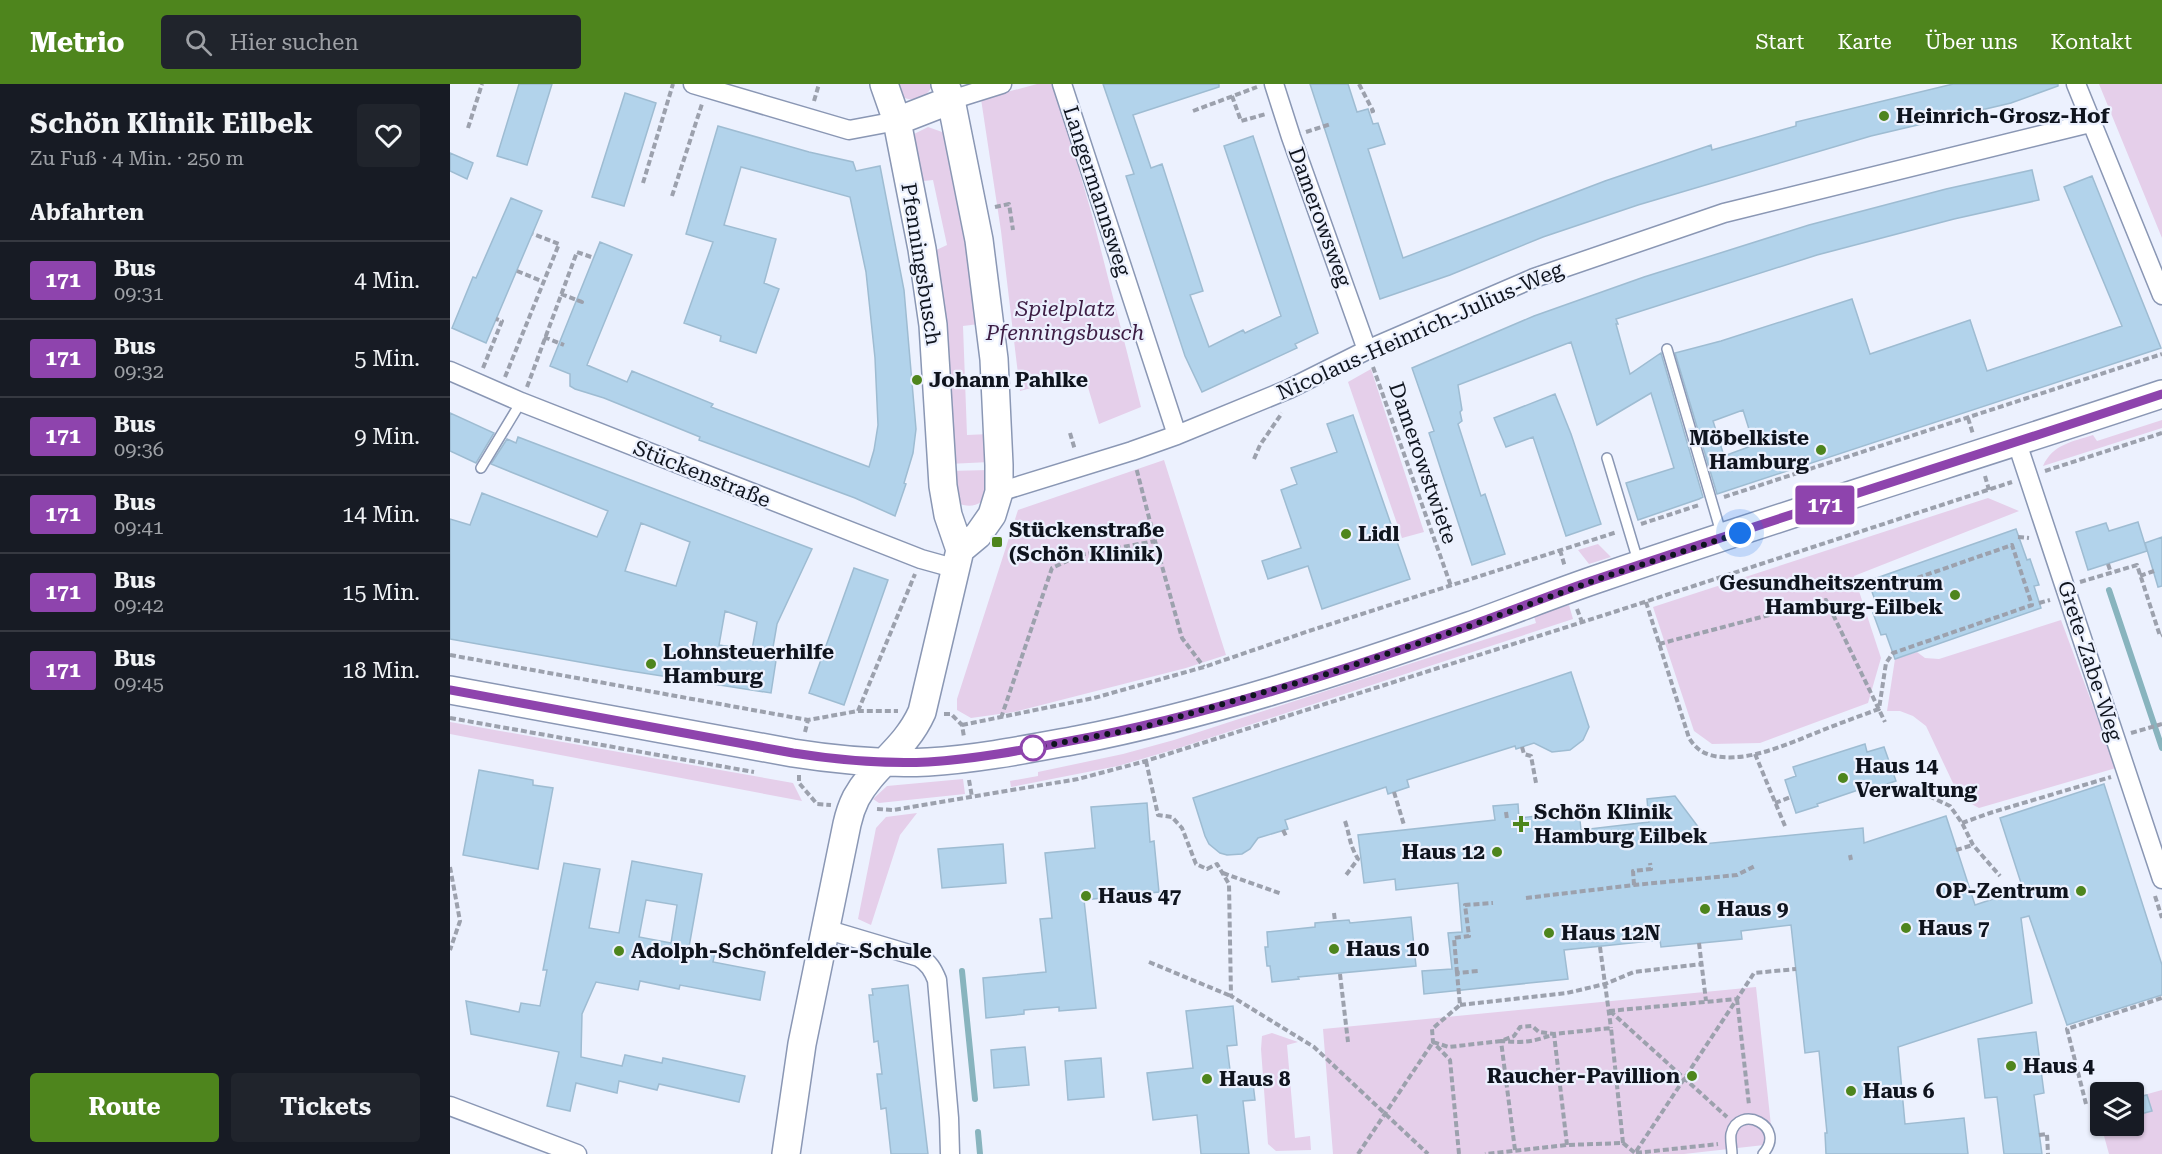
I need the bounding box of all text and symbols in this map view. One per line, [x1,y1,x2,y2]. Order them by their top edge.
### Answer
search box [161,15,581,69]
text: Metrio [30,26,125,59]
icon: search [182,26,215,59]
text: Hier suchen [230,30,359,55]
text: Start [1756,30,1804,54]
text: Karte [1837,30,1892,54]
text: Über uns [1925,30,2017,54]
text: Kontakt [2050,30,2132,54]
street label: Langermannsweg [1058,103,1136,279]
button: heart [357,104,420,167]
place label: Heinrich-Grosz-Hof [1896,104,2110,128]
text: Schön Klinik Eilbek [30,107,313,140]
marker: Heinrich-Grosz-Hof [1877,109,1891,123]
street label: Damerowsweg [1284,144,1356,290]
text: Zu Fuß · 4 Min. · 250 m [30,146,244,170]
street label: Pfenningsbusch [896,181,946,347]
text: Abfahrten [30,200,144,225]
text: Bus [114,256,156,281]
street label: Nicolaus-Heinrich-Julius-Weg [1273,257,1567,405]
text: 171 [45,268,81,292]
text: 4 Min. [354,268,420,293]
text: 09:31 [114,281,164,305]
park label: Spielplatz Pfenningsbusch [985,297,1145,345]
text: Bus [114,334,156,359]
text: 171 [45,346,81,370]
text: 5 Min. [354,346,420,371]
text: 09:32 [114,359,164,383]
place label: Johann Pahlke [929,368,1088,392]
marker: Johann Pahlke [910,373,924,387]
street label: Damerowstwiete [1384,379,1462,547]
text: Bus [114,412,156,437]
text: 171 [45,424,81,448]
text: 9 Min. [354,424,420,449]
place label: Möbelkiste Hamburg [1689,426,1809,474]
street label: Stückenstraße [630,436,774,512]
text: 09:36 [114,437,164,461]
marker: Möbelkiste Hamburg [1814,443,1828,457]
line badge: 171 [1790,486,1860,524]
text: Bus [114,490,156,515]
text: 171 [1807,493,1843,517]
text: 171 [45,502,81,526]
text: 14 Min. [342,502,420,527]
text: 09:41 [114,515,164,539]
place label: Stückenstraße (Schön Klinik) [1009,518,1164,566]
your location [1725,518,1755,548]
place label: Lidl [1358,522,1399,546]
marker: Lidl [1339,527,1353,541]
marker: Stückenstraße (Schön Klinik) [990,535,1004,549]
text: Bus [114,568,156,593]
place label: Gesundheitszentrum Hamburg-Eilbek [1719,571,1944,619]
street label: Grete-Zabe-Weg [2053,578,2127,744]
text: 171 [45,580,81,604]
text: 15 Min. [342,580,420,605]
marker: Gesundheitszentrum Hamburg-Eilbek [1948,588,1962,602]
text: 09:42 [114,593,164,617]
place label: Lohnsteuerhilfe Hamburg [663,640,834,688]
text: Bus [114,646,156,671]
marker: Lohnsteuerhilfe Hamburg [644,657,658,671]
text: 171 [45,658,81,682]
text: 18 Min. [342,658,420,683]
text: 09:45 [114,671,164,695]
unlabelled marker [1020,735,1046,761]
place label: Haus 14 Verwaltung [1855,754,1977,802]
marker: Haus 14 Verwaltung [1836,771,1850,785]
place label: Schön Klinik Hamburg Eilbek [1534,800,1708,848]
marker: Schön Klinik Hamburg Eilbek [1512,815,1530,833]
place label: Haus 12 [1402,840,1485,864]
marker: Haus 12 [1490,845,1504,859]
place label: OP-Zentrum [1936,879,2069,903]
place label: Haus 47 [1098,884,1181,908]
marker: OP-Zentrum [2074,884,2088,898]
marker: Haus 47 [1079,889,1093,903]
place label: Haus 9 [1717,897,1789,921]
marker: Haus 9 [1698,902,1712,916]
place label: Haus 7 [1918,916,1990,940]
place label: Haus 12N [1561,921,1660,945]
marker: Haus 7 [1899,921,1913,935]
marker: Haus 12N [1542,926,1556,940]
place label: Haus 10 [1346,937,1429,961]
place label: Adolph-Schönfelder-Schule [631,939,932,963]
marker: Haus 10 [1327,942,1341,956]
marker: Adolph-Schönfelder-Schule [612,944,626,958]
place label: Haus 4 [2023,1054,2095,1078]
marker: Haus 4 [2004,1059,2018,1073]
place label: Raucher-Pavillion [1487,1064,1680,1088]
place label: Haus 8 [1219,1067,1291,1091]
marker: Raucher-Pavillion [1685,1069,1699,1083]
marker: Haus 8 [1200,1072,1214,1086]
button: Route [30,1073,219,1142]
button: Tickets [231,1073,420,1142]
place label: Haus 6 [1863,1079,1935,1103]
map controls [2090,1082,2144,1136]
button: layers [2090,1082,2144,1136]
marker: Haus 6 [1844,1084,1858,1098]

